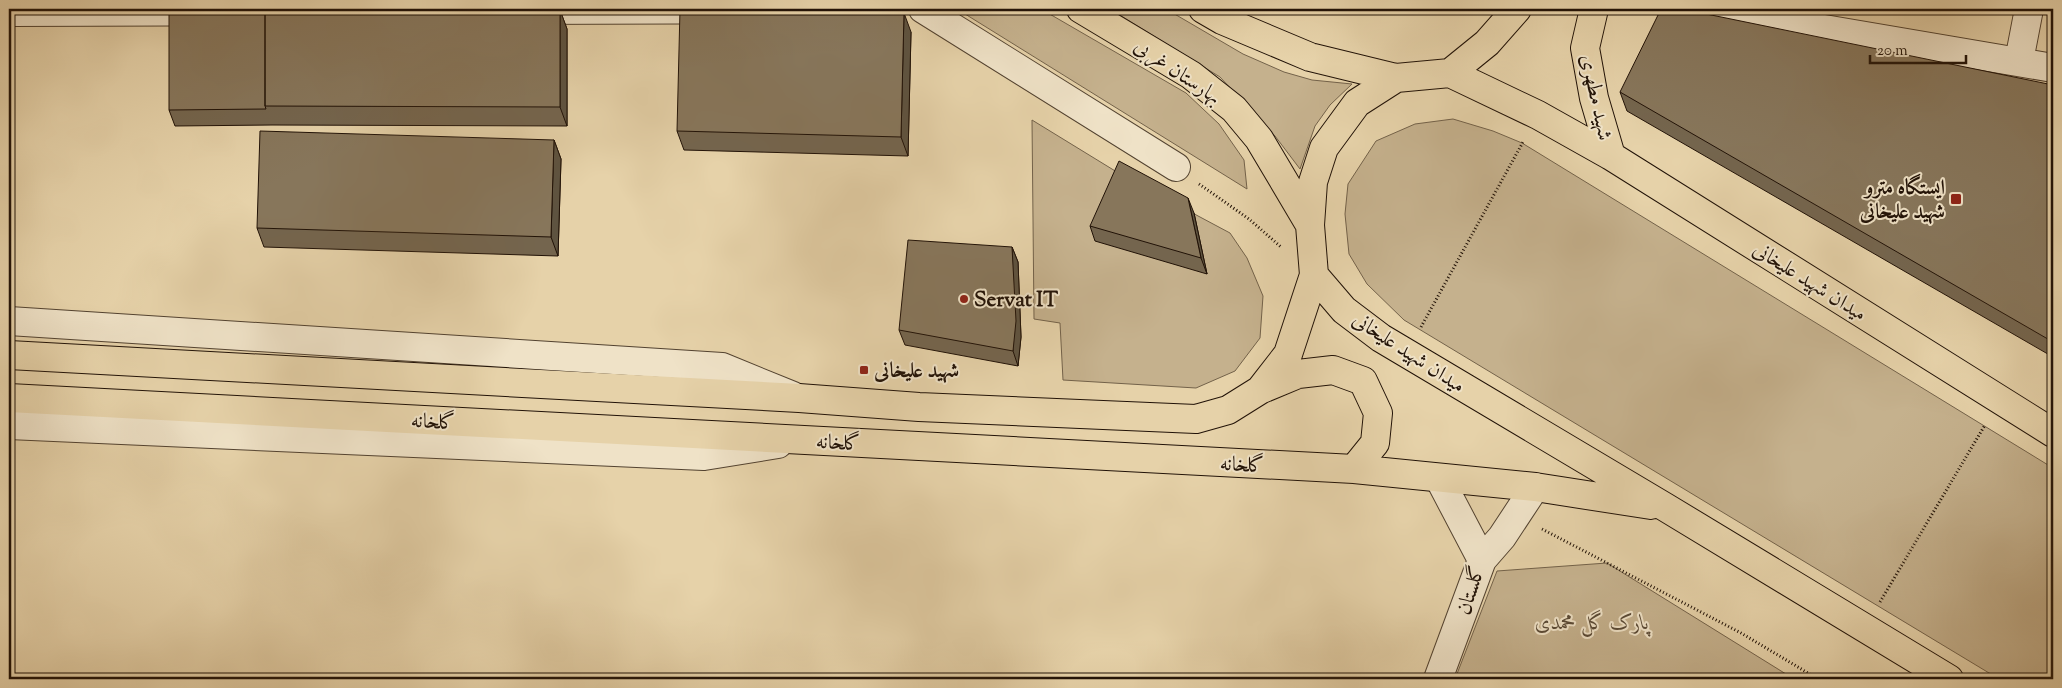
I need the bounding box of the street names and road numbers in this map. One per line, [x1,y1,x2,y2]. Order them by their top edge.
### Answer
street label: بهارستان غربی [1127,32,1227,113]
street label: شهید مطهری [1571,51,1619,143]
street label: میدان شهید علیخانی [1746,236,1872,330]
street label: میدان شهید علیخانی [1345,306,1470,402]
street label: گلخانه [410,407,456,439]
street label: گلخانه [815,428,861,460]
street label: گلخانه [1219,450,1265,482]
street label: گلستان [1450,562,1494,619]

